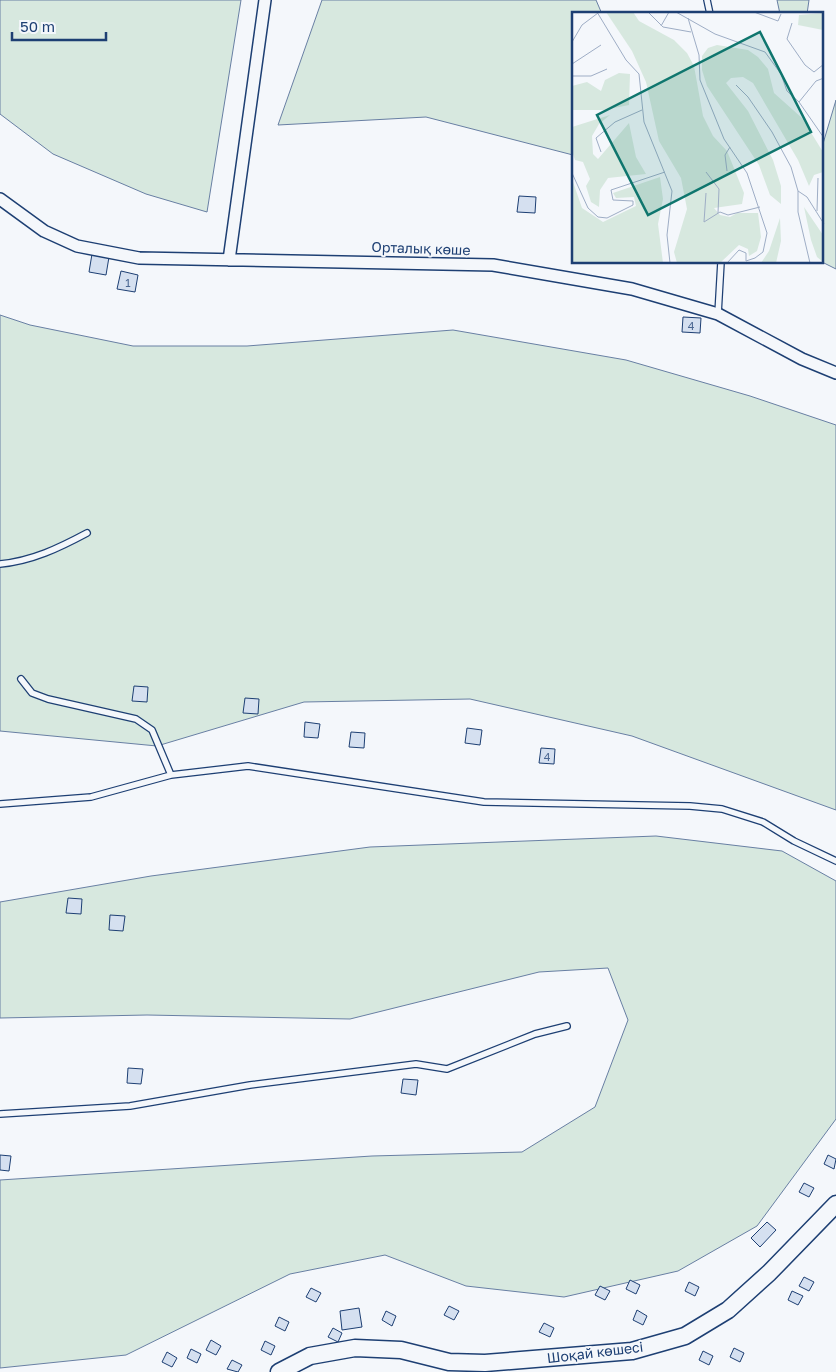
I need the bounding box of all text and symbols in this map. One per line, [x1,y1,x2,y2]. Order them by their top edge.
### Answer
scale bar [12,10,106,42]
inset map [572,12,824,264]
text: 50 m [20,17,55,35]
street label: Орталық көше [371,238,471,258]
house number: 1 [125,276,131,289]
house number: 4 [688,319,695,332]
house number: 4 [544,750,551,763]
street label: Шоқай көшесі [546,1338,644,1366]

